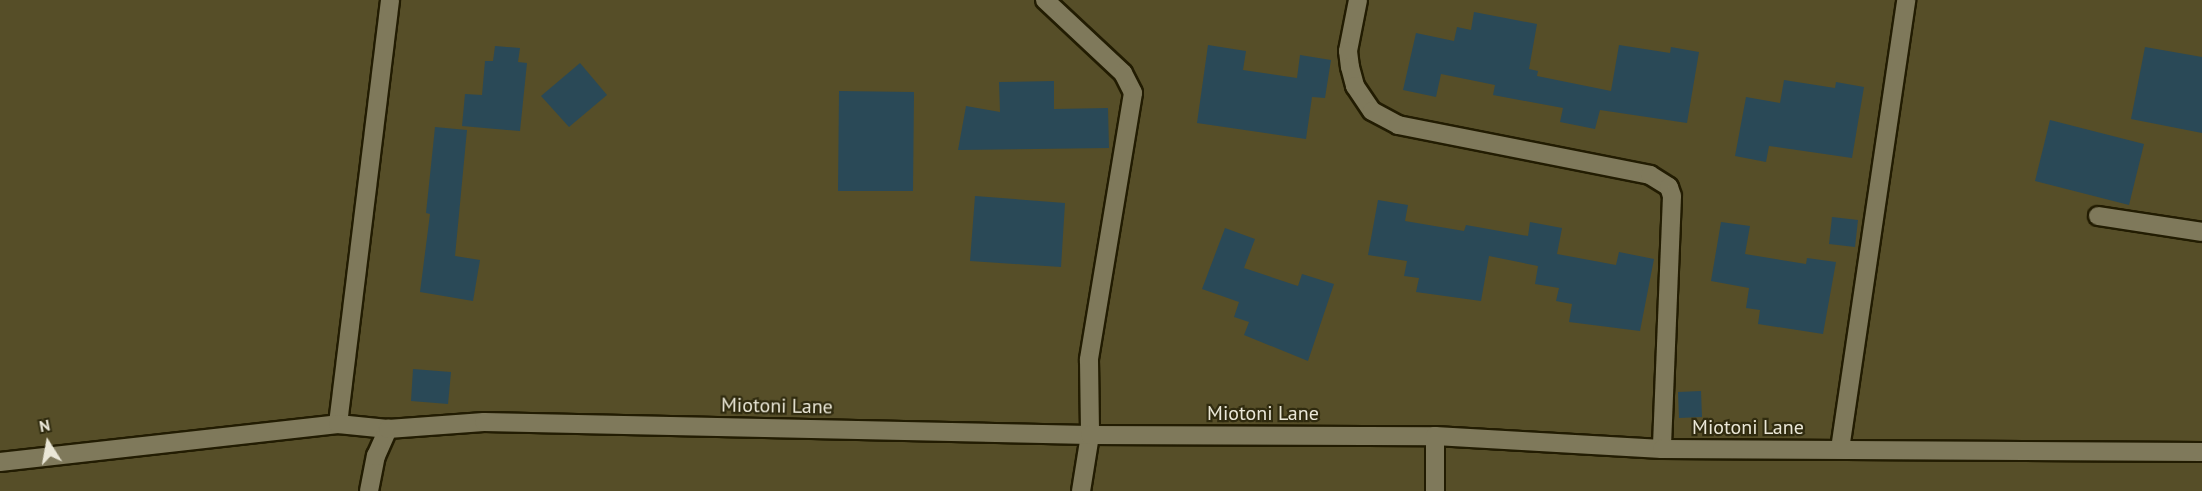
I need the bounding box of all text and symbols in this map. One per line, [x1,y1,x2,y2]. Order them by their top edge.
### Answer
street label: Miotoni Lane [721,393,833,419]
street label: Miotoni Lane [1207,401,1319,425]
north arrow [18,413,78,473]
text: N [37,415,52,436]
street label: Miotoni Lane [1692,415,1804,439]

